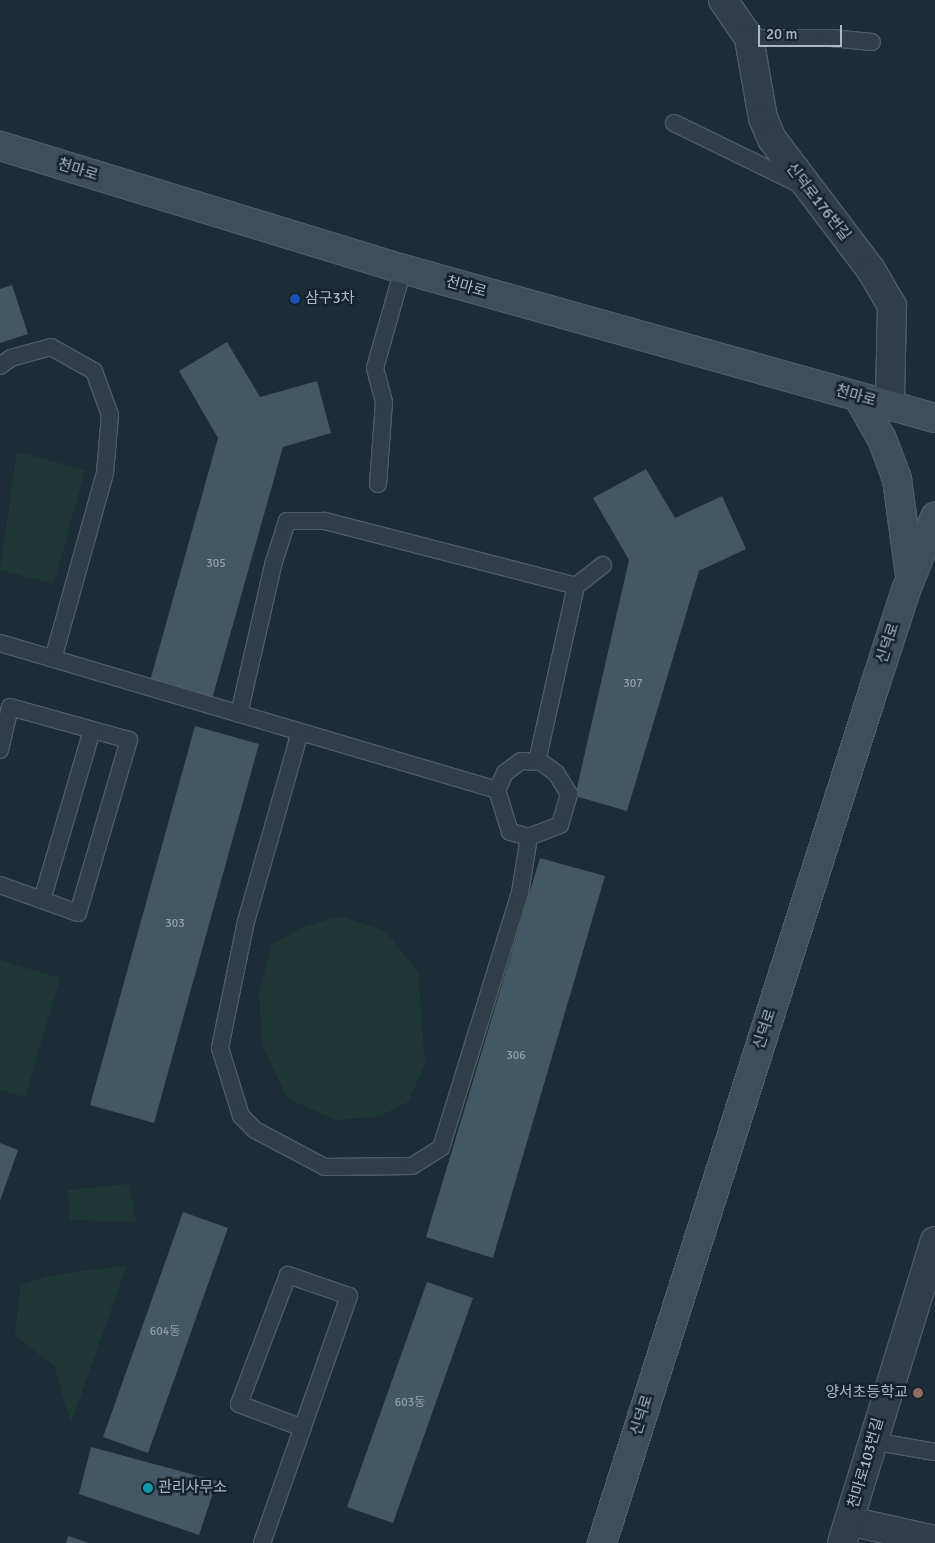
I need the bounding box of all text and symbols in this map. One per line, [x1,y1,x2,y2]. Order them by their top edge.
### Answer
scale bar [760,15,844,47]
text: 20 m [766,25,797,43]
street label: 천마로 [56,155,100,185]
street label: 신덕로176번길 [782,160,854,244]
street label: 천마로 [444,273,488,301]
place label: 삼구3차 [305,290,354,308]
marker: 삼구3차 [289,293,301,305]
street label: 천마로 [834,382,878,410]
house number: 305 [206,557,226,571]
street label: 신덕로 [873,621,903,665]
house number: 307 [623,677,643,691]
house number: 303 [165,917,185,931]
street label: 신덕로 [750,1007,780,1051]
house number: 306 [506,1049,526,1063]
house number: 604동 [150,1325,180,1339]
place label: 양서초등학교 [825,1384,908,1402]
marker: 양서초등학교 [912,1387,924,1399]
street label: 신덕로 [627,1393,657,1437]
house number: 603동 [395,1396,425,1410]
street label: 천마로103번길 [844,1416,888,1510]
place label: 관리사무소 [158,1479,227,1497]
marker: 관리사무소 [142,1482,154,1494]

